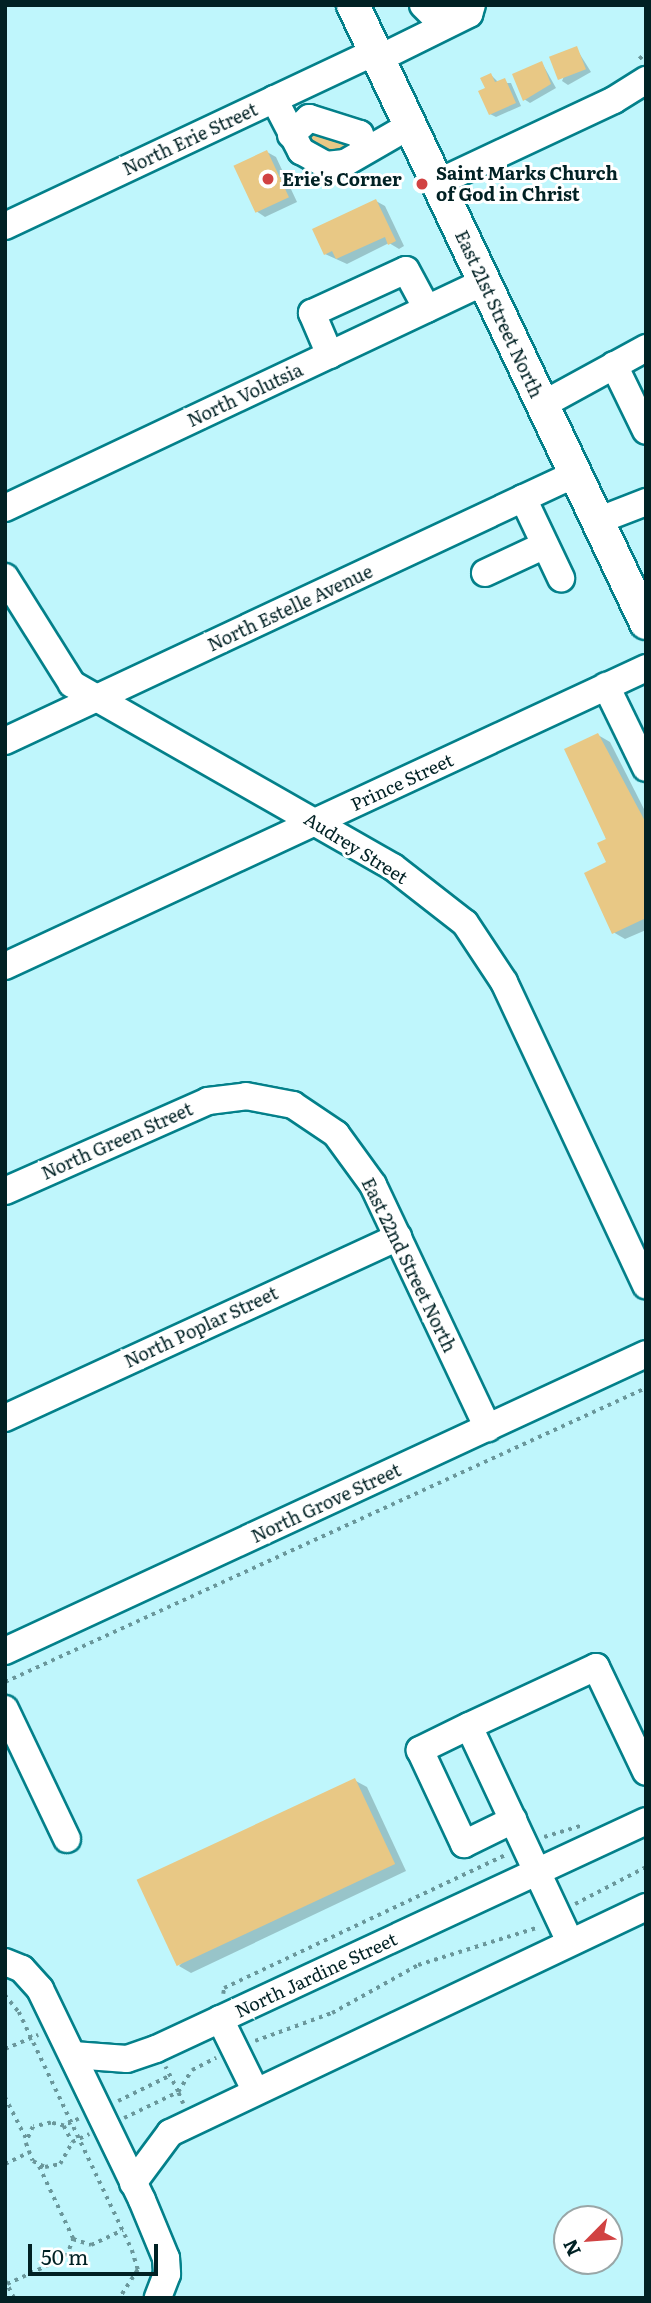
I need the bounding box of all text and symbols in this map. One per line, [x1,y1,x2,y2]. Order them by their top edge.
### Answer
street label: North Erie Street [119,98,261,180]
place label: Saint Marks Church of God in Christ [436,163,618,206]
place label: Erie's Corner [282,168,402,190]
marker: Erie's Corner [260,171,276,187]
marker: Saint Marks Church of God in Christ [414,176,430,192]
street label: East 21st Street North [451,227,547,401]
street label: North Volutsia [184,359,306,431]
street label: North Estelle Avenue [204,560,376,656]
street label: Prince Street [347,749,457,815]
street label: Audrey Street [300,808,412,888]
street label: North Green Street [38,1098,196,1184]
street label: East 22nd Street North [357,1174,461,1356]
street label: North Poplar Street [121,1282,281,1372]
street label: North Grove Street [248,1459,404,1547]
street label: North Jardine Street [232,1928,400,2022]
north arrow [553,2205,623,2275]
scale bar [32,2230,161,2274]
text: N [555,2235,587,2261]
text: 50 m [41,2240,88,2271]

